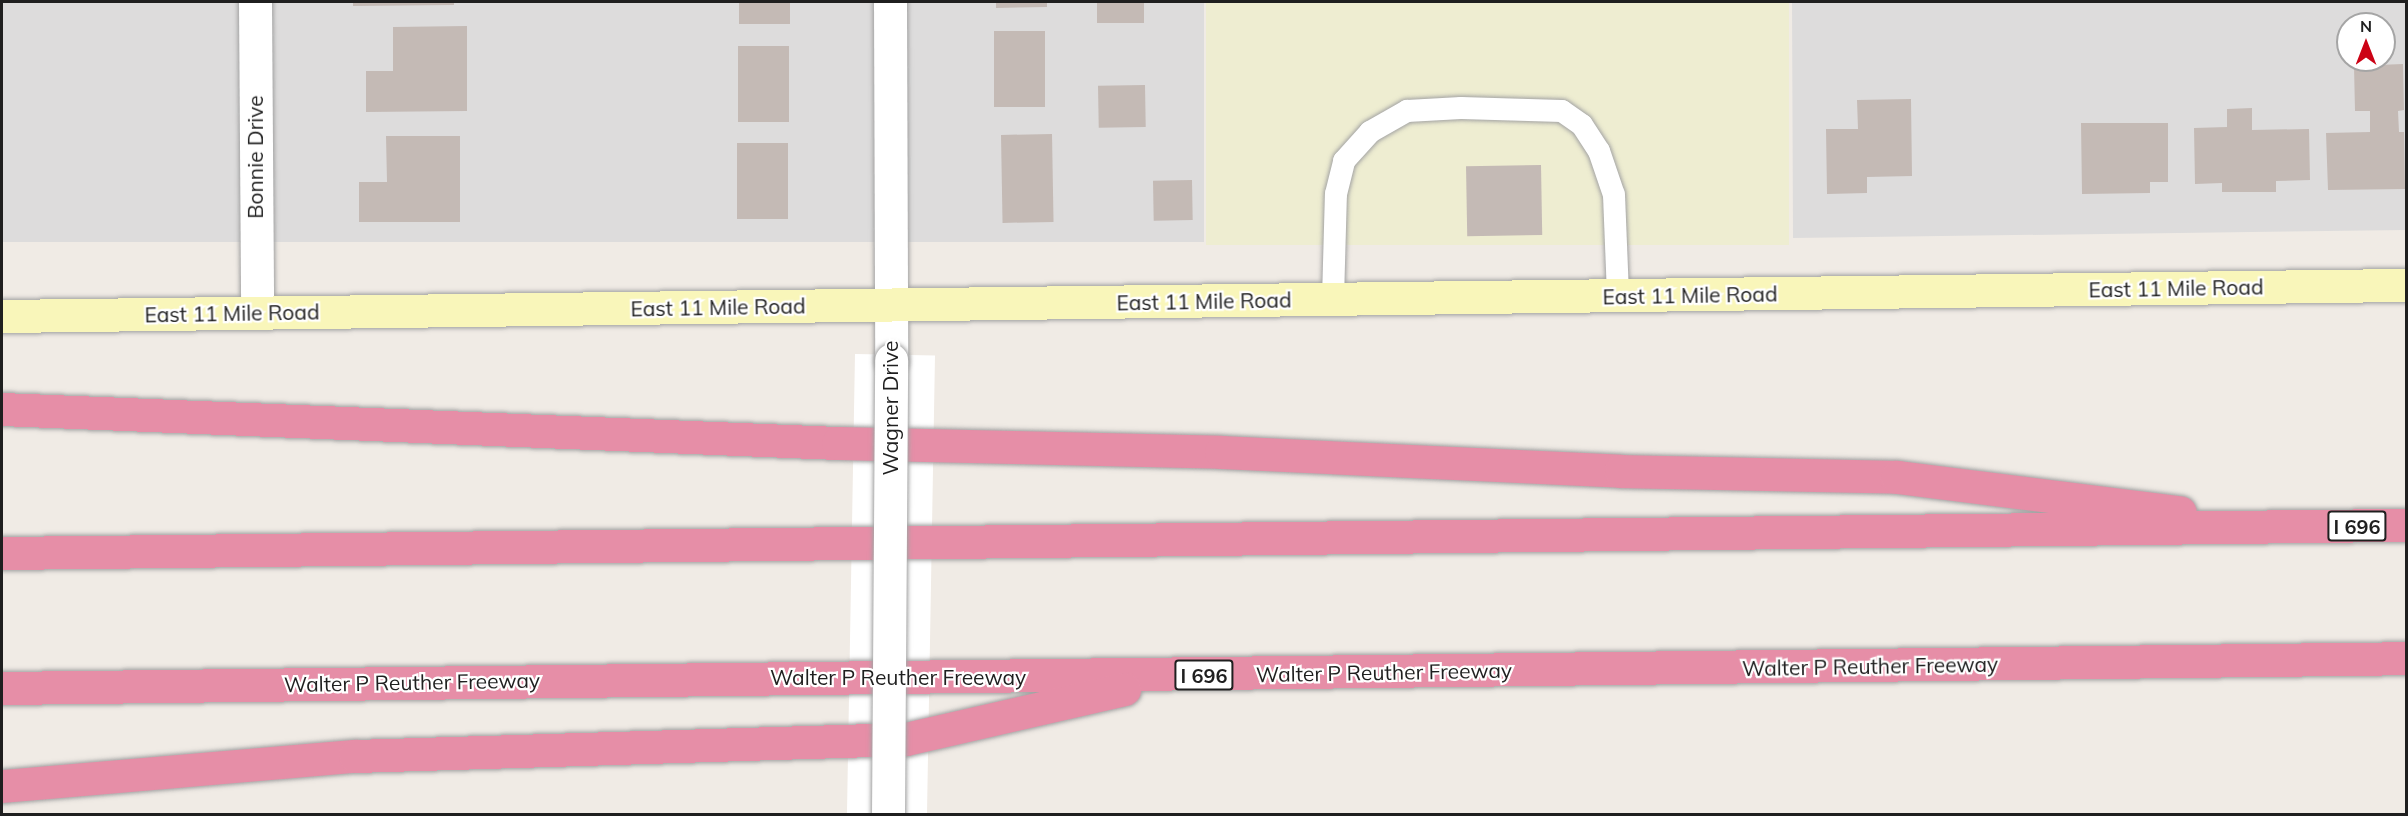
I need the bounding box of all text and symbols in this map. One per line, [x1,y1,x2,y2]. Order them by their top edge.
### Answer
north arrow [2336,12,2396,72]
text: N [2360,16,2372,36]
street label: Bonnie Drive [242,95,268,219]
street label: East 11 Mile Road [2088,274,2264,302]
street label: East 11 Mile Road [1602,281,1778,309]
street label: East 11 Mile Road [1116,287,1292,315]
street label: East 11 Mile Road [630,293,806,321]
street label: East 11 Mile Road [144,299,320,327]
street label: Wagner Drive [877,341,903,475]
road number: I 696 [2327,509,2387,543]
street label: Walter P Reuther Freeway [1742,651,1998,681]
street label: Walter P Reuther Freeway [1256,657,1512,687]
road number: I 696 [1174,658,1234,692]
street label: Walter P Reuther Freeway [770,664,1026,690]
street label: Walter P Reuther Freeway [284,667,540,697]

